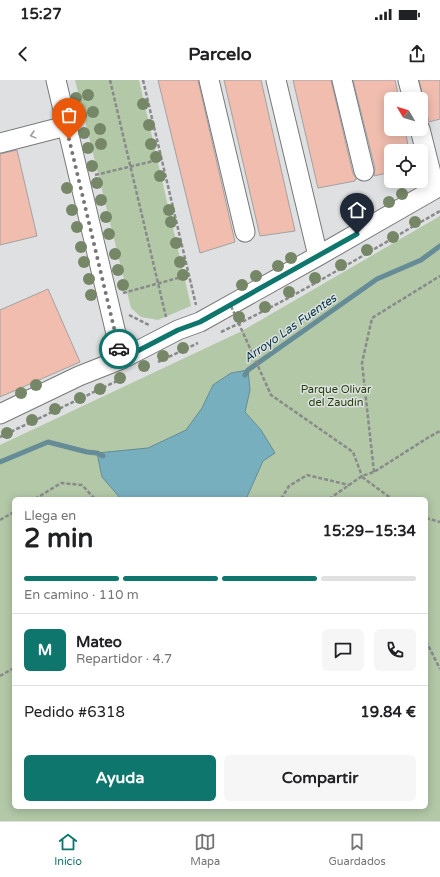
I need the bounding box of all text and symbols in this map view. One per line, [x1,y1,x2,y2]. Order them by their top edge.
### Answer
text: 15:27 [20,5,62,23]
icon: back [12,43,34,65]
text: Parcelo [188,43,252,65]
icon: share [406,43,428,65]
north arrow [384,92,428,136]
map controls [384,92,428,188]
pin [52,98,86,139]
icon: bag [58,104,80,126]
one-way arrow [30,130,37,139]
button: locate [384,144,428,188]
pin [340,193,374,234]
icon: home [346,199,368,221]
water label: Arroyo Las Fuentes [241,290,340,365]
courier [99,329,139,369]
icon: car [108,338,130,360]
park label: Parque Olivar del Zaudín [301,383,372,409]
text: Llega en [24,508,76,524]
text: 15:29–15:34 [323,522,416,540]
text: 2 min [24,523,93,554]
text: En camino · 110 m [24,587,139,603]
button: chat [322,629,364,671]
button: phone [374,629,416,671]
text: Mateo [76,633,122,651]
text: M [38,641,52,659]
text: Repartidor · 4.7 [76,651,172,667]
text: Pedido #6318 [24,703,125,721]
text: 19.84 € [360,703,416,721]
button: Ayuda [24,755,216,801]
button: Compartir [224,755,416,801]
tab: Inicio [54,831,82,868]
tab: Mapa [190,831,220,868]
tab: Guardados [329,831,386,868]

